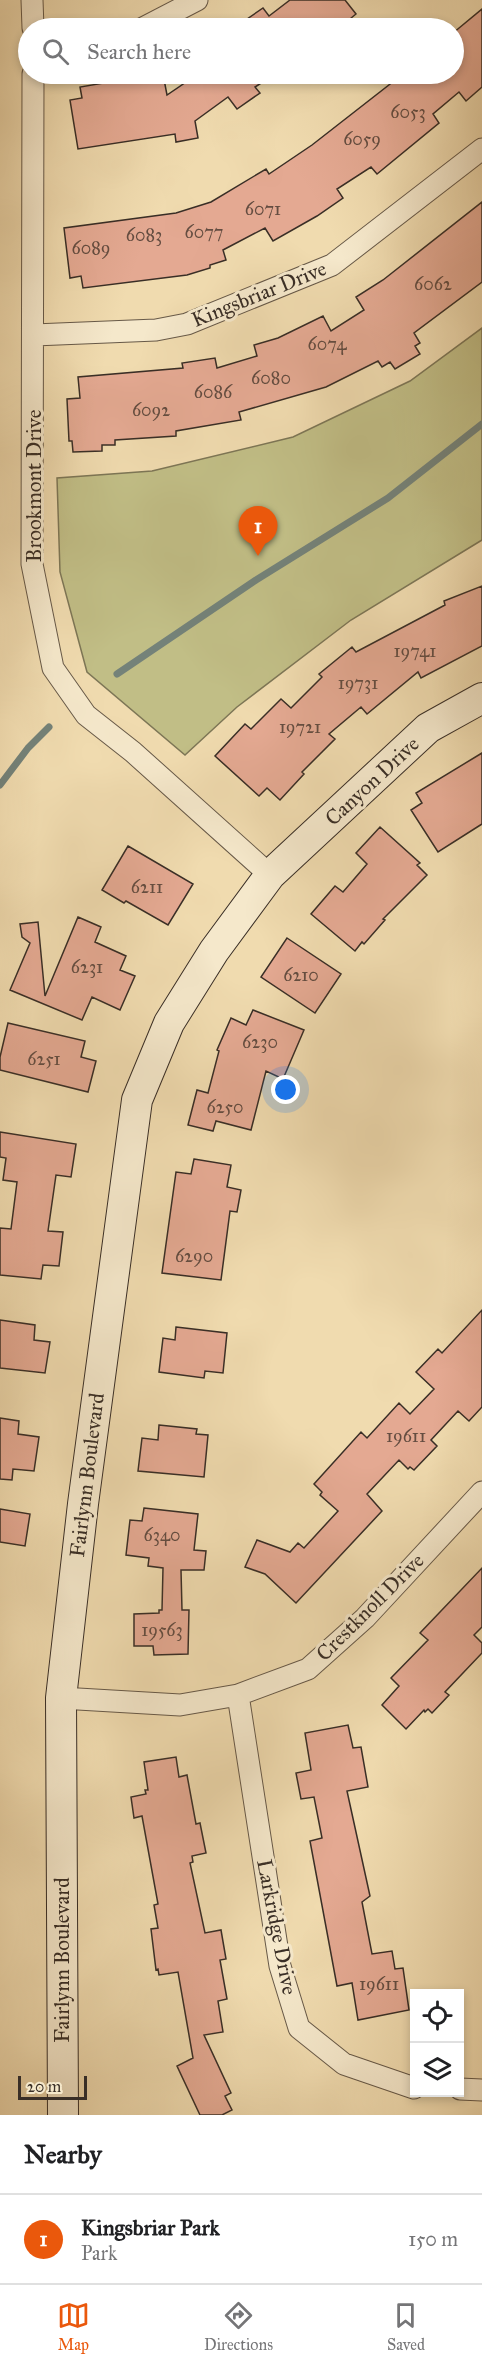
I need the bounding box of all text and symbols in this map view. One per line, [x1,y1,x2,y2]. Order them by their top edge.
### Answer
search box [18,18,464,84]
icon: search [39,35,72,68]
text: Search here [87,38,191,65]
house number: 6053 [390,101,426,123]
house number: 6059 [343,128,381,150]
house number: 6071 [245,198,281,220]
house number: 6077 [185,221,223,243]
house number: 6083 [126,224,162,246]
house number: 6089 [72,237,110,259]
street label: Kingsbriar Drive [188,255,330,333]
house number: 6062 [414,273,452,295]
house number: 6074 [308,333,347,355]
house number: 6080 [251,367,291,389]
house number: 6086 [194,381,233,403]
house number: 6092 [132,399,170,421]
street label: Brookmont Drive [21,409,47,562]
pin: 1 [238,506,278,556]
house number: 19741 [394,640,436,662]
house number: 19731 [338,672,378,694]
house number: 19721 [279,716,321,738]
street label: Canyon Drive [320,731,425,831]
house number: 6211 [131,876,163,898]
house number: 6231 [71,956,103,978]
house number: 6210 [283,964,319,986]
house number: 6230 [242,1031,278,1053]
house number: 6251 [27,1048,61,1070]
your location [271,1075,300,1104]
house number: 6250 [207,1096,243,1118]
house number: 6290 [175,1245,213,1267]
street label: Fairlynn Boulevard [64,1391,110,1559]
house number: 19611 [386,1425,426,1447]
house number: 6340 [144,1524,180,1546]
street label: Crestknoll Drive [311,1547,430,1666]
house number: 19563 [141,1619,183,1641]
street label: Larkridge Drive [251,1857,303,1997]
street label: Fairlynn Boulevard [49,1877,75,2043]
house number: 19611 [359,1973,399,1995]
map controls [410,1989,464,2097]
button: locate [410,1989,464,2043]
button: layers [410,2043,464,2097]
scale bar [18,2073,87,2100]
text: 20 m [27,2077,61,2096]
text: Nearby [24,2138,102,2170]
text: Kingsbriar Park [81,2214,220,2241]
text: 1 [40,2227,47,2251]
text: 150 m [408,2227,458,2251]
text: Park [81,2241,117,2265]
tab: Map [57,2299,90,2354]
tab: Directions [204,2299,273,2354]
tab: Saved [387,2299,425,2354]

